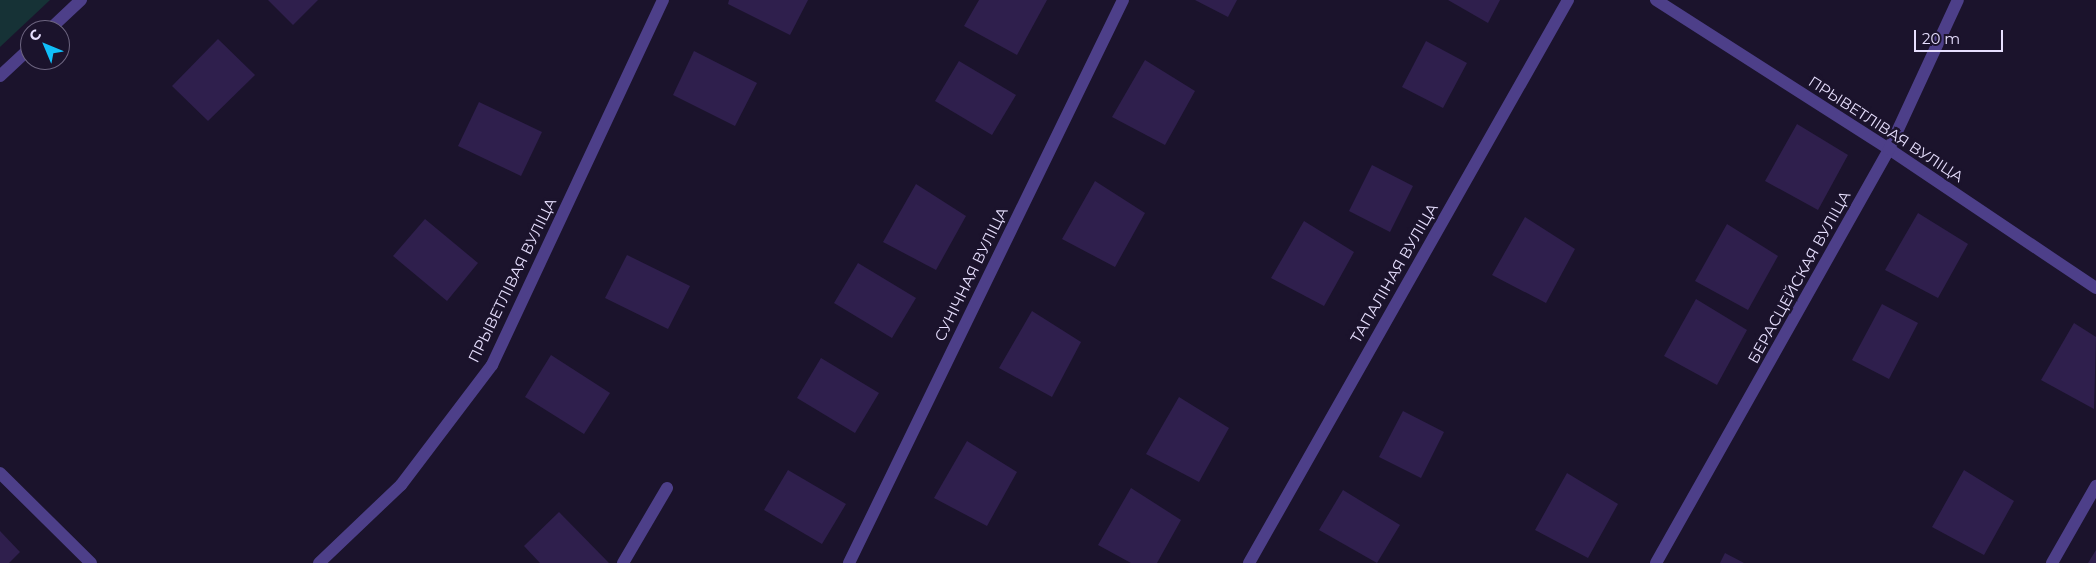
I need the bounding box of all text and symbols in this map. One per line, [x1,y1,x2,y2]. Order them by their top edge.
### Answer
north arrow [20,20,70,70]
scale bar [1916,20,2005,52]
text: С [25,25,45,45]
text: 20 m [1922,29,1960,48]
street label: ПРЫВЕТЛІВАЯ ВУЛІЦА [1805,72,1967,186]
street label: БЕРАСЦЕЙСКАЯ ВУЛІЦА [1744,188,1854,366]
street label: ПРЫВЕТЛІВАЯ ВУЛІЦА [464,195,560,365]
street label: ТАПАЛІНАЯ ВУЛІЦА [1347,200,1441,346]
street label: СУНІЧНАЯ ВУЛІЦА [931,204,1011,344]

